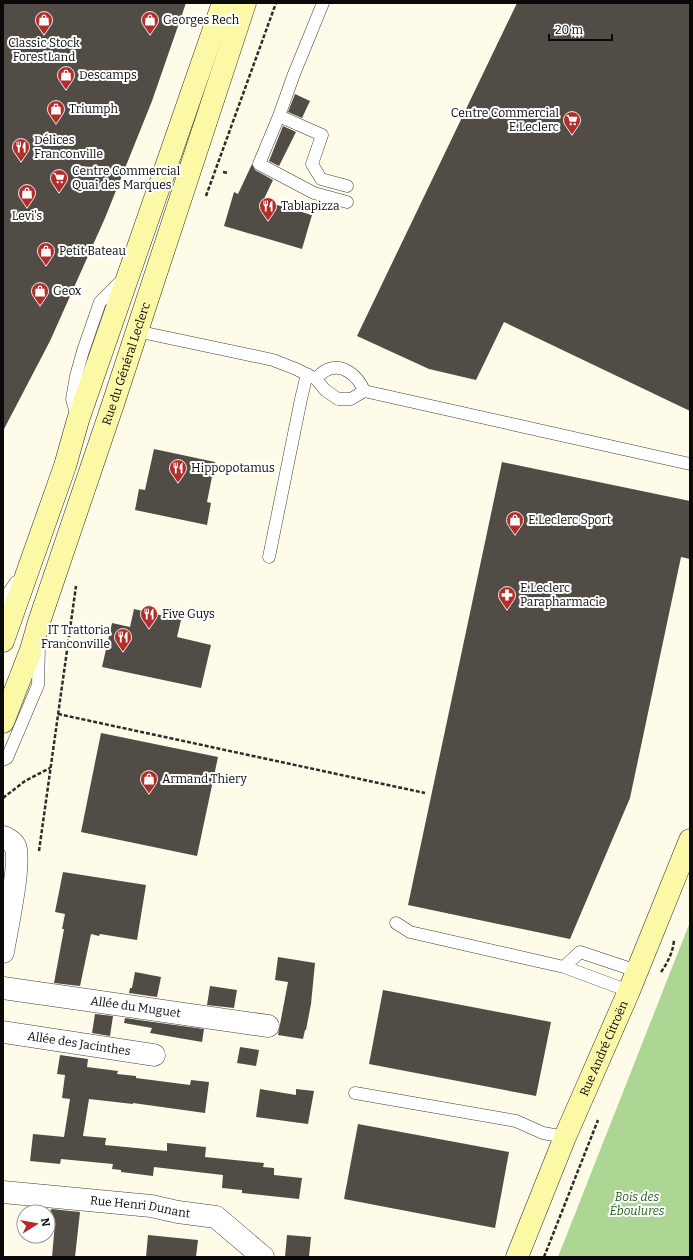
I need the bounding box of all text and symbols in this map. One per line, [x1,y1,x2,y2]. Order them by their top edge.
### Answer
shop icon: Classic Stock ForestLand [34,10,54,35]
shop icon: Georges Rech [140,10,160,35]
place label: Georges Rech [163,13,240,27]
scale bar [549,16,612,42]
text: 20 m [555,23,584,37]
place label: Classic Stock ForestLand [8,36,80,64]
shop icon: Descamps [56,65,76,90]
place label: Descamps [79,68,137,82]
shop icon: Triumph [46,99,66,124]
place label: Triumph [69,102,119,116]
place label: Centre Commercial E.Leclerc [451,106,560,134]
supermarket icon: Centre Commercial E.Leclerc [562,110,582,135]
place label: Délices Franconville [34,133,103,161]
restaurant icon: Délices Franconville [11,137,31,162]
place label: Centre Commercial Quai des Marques [72,164,181,192]
supermarket icon: Centre Commercial Quai des Marques [49,168,69,193]
shop icon: Levi's [17,183,37,208]
restaurant icon: Tablapizza [258,196,278,221]
place label: Tablapizza [281,199,340,213]
place label: Levi's [12,209,42,223]
shop icon: Petit Bateau [36,241,56,266]
place label: Petit Bateau [59,244,127,258]
shop icon: Geox [30,281,50,306]
place label: Geox [53,284,82,298]
street label: Rue du Général Leclerc [99,301,153,427]
restaurant icon: Hippopotamus [168,458,188,483]
place label: Hippopotamus [191,461,275,475]
shop icon: E.Leclerc Sport [505,510,525,535]
place label: E.Leclerc Sport [528,513,612,527]
place label: E.Leclerc Parapharmacie [520,581,605,609]
pharmacy icon: E.Leclerc Parapharmacie [497,585,517,610]
restaurant icon: Five Guys [139,604,159,629]
place label: Five Guys [162,607,215,621]
place label: IT Trattoria Franconville [41,623,110,651]
restaurant icon: IT Trattoria Franconville [113,627,133,652]
shop icon: Armand Thiery [139,769,159,794]
place label: Armand Thiery [162,772,247,786]
street label: Allée du Muguet [90,994,182,1021]
street label: Rue André Citroën [577,998,631,1098]
street label: Allée des Jacinthes [27,1029,132,1058]
park label: Bois des Éboulures [609,1190,665,1218]
street label: Rue Henri Dunant [89,1193,192,1221]
north arrow [16,1204,56,1244]
text: N [38,1217,53,1228]

